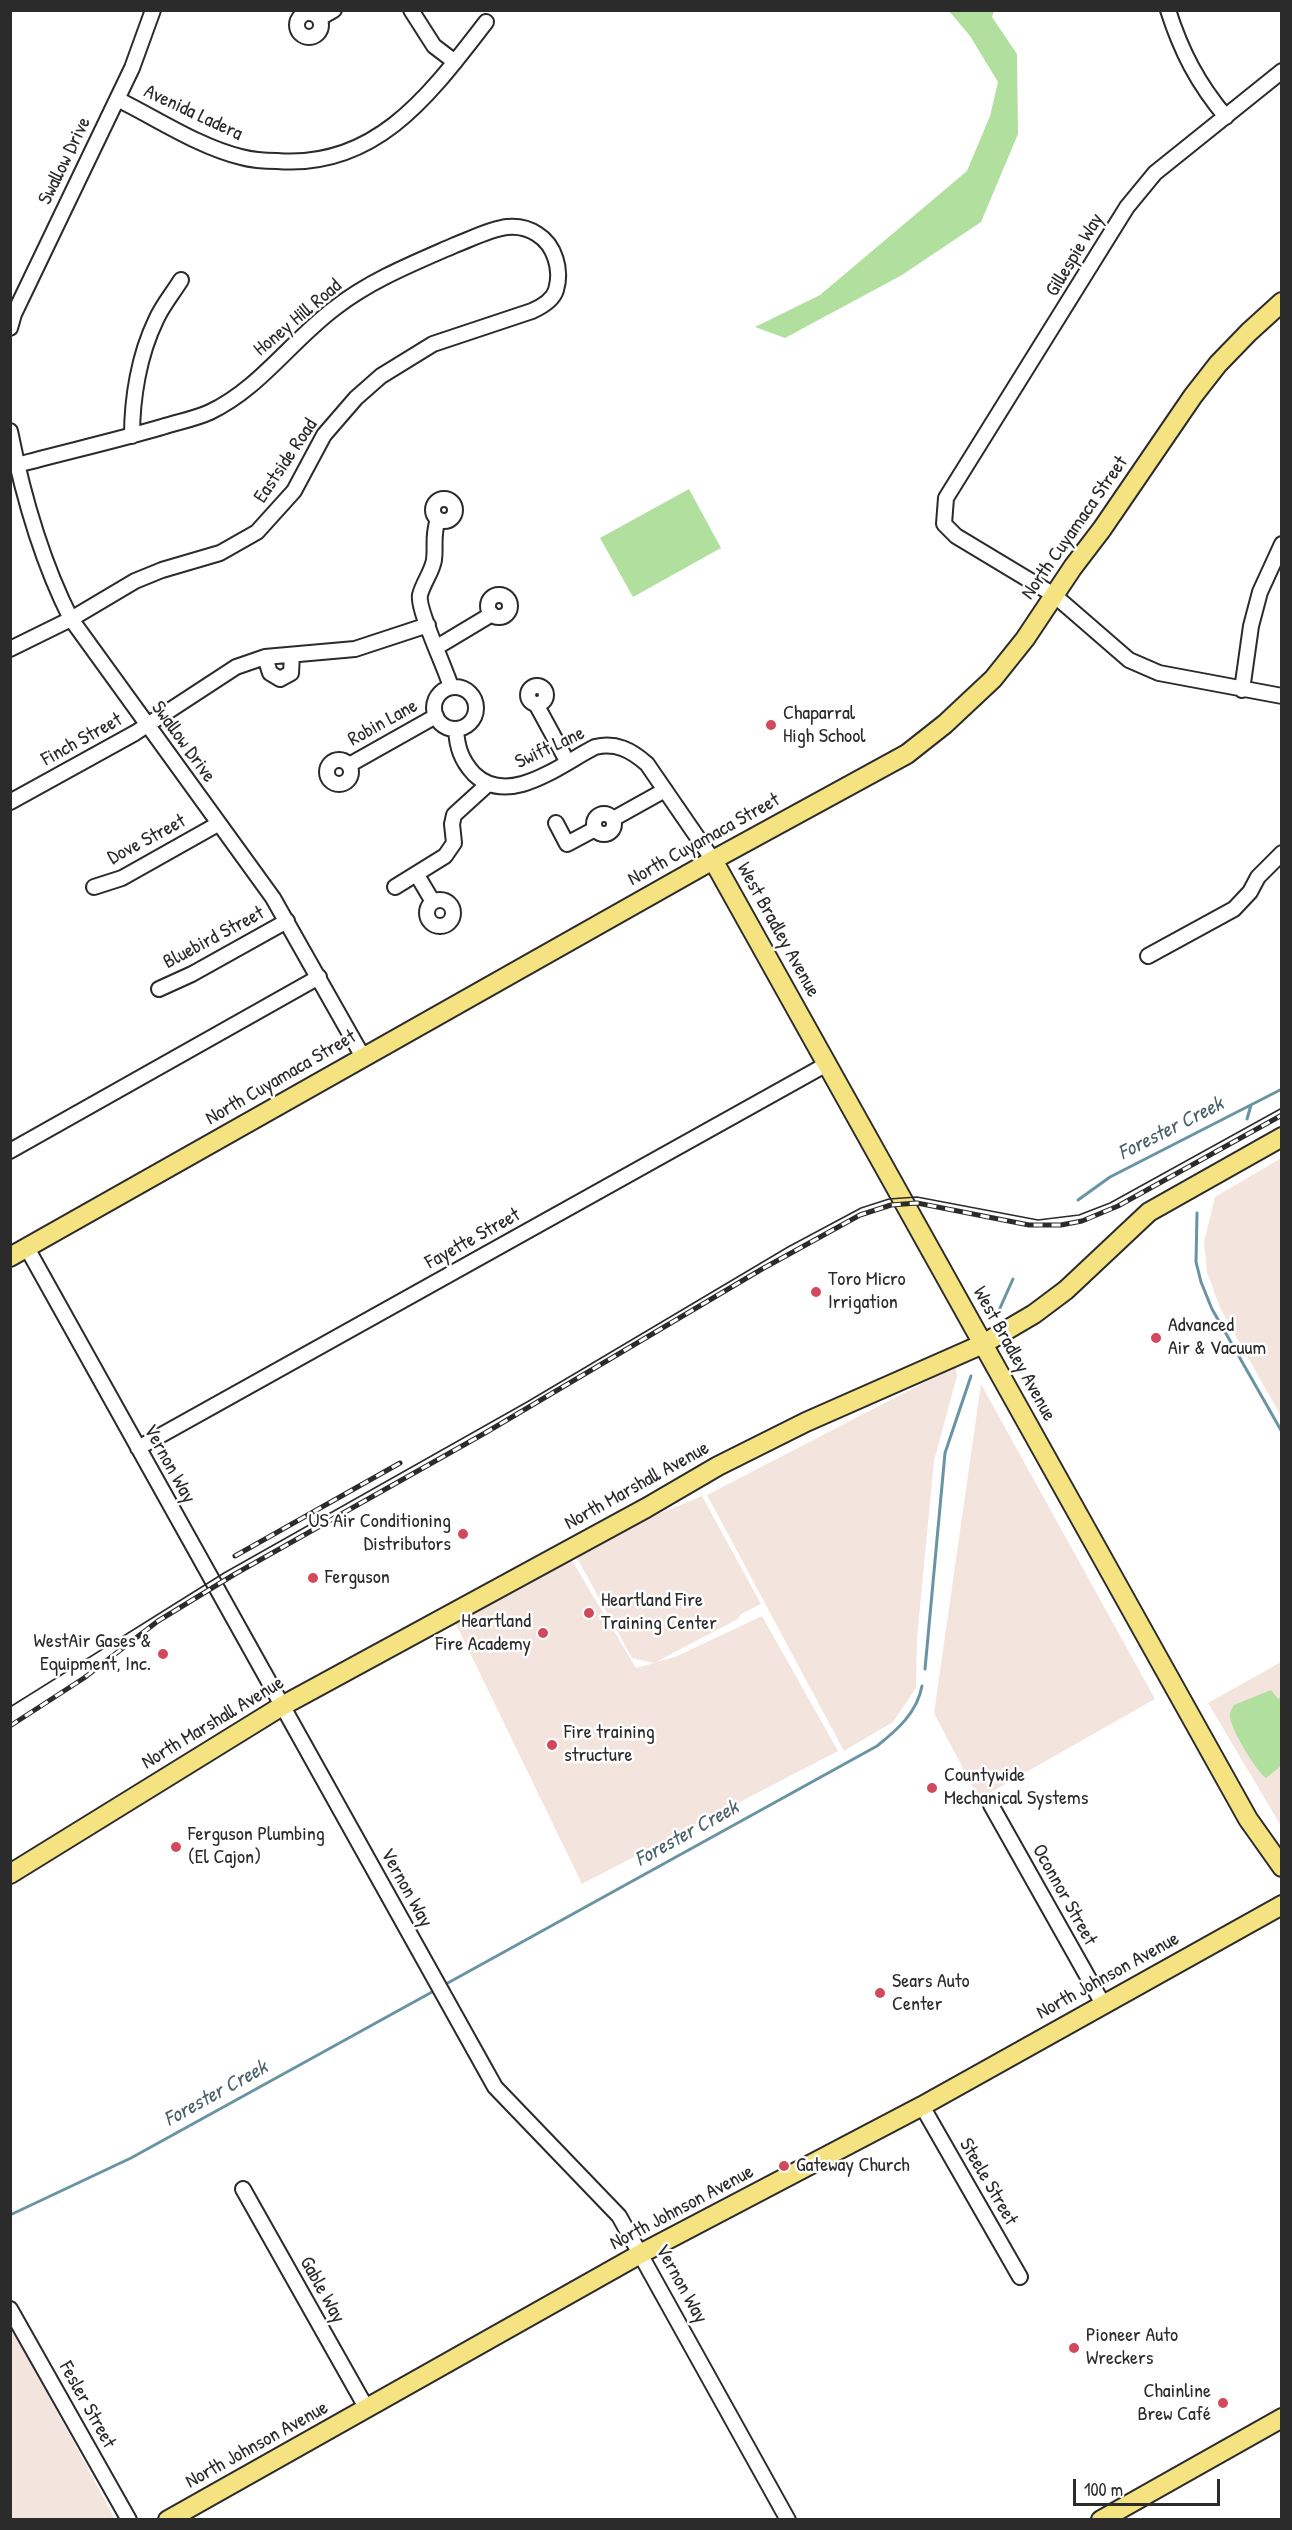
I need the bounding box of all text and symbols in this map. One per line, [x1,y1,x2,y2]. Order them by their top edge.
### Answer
street label: Avenida Ladera [140,80,246,146]
street label: Swallow Drive [34,113,96,209]
street label: Gillespie Way [1041,209,1109,301]
street label: Honey Hill Road [249,274,347,362]
street label: Eastside Road [249,414,323,508]
street label: North Cuyamaca Street [1016,452,1134,604]
street label: Robin Lane [344,694,422,752]
street label: Swallow Drive [146,697,220,787]
place label: Chaparral High School [783,702,866,749]
street label: Finch Street [38,708,126,772]
marker: Chaparral High School [764,718,778,732]
street label: Swift Lane [511,722,589,774]
street label: North Cuyamaca Street [624,788,784,892]
street label: Dove Street [104,810,190,870]
street label: West Bradley Avenue [731,859,825,1001]
street label: Bluebird Street [159,901,269,975]
street label: North Cuyamaca Street [202,1025,360,1131]
water label: Forester Creek [1114,1092,1228,1166]
street label: Fayette Street [421,1203,525,1275]
place label: Toro Micro Irrigation [828,1268,906,1315]
street label: West Bradley Avenue [967,1283,1061,1425]
marker: Toro Micro Irrigation [809,1285,823,1299]
place label: Advanced Air & Vacuum [1168,1314,1266,1361]
marker: Advanced Air & Vacuum [1149,1331,1163,1345]
street label: Vernon Way [138,1420,200,1508]
street label: North Marshall Avenue [561,1436,713,1536]
place label: US Air Conditioning Distributors [308,1510,451,1557]
marker: US Air Conditioning Distributors [456,1527,470,1541]
place label: Ferguson [325,1566,390,1590]
marker: Ferguson [306,1571,320,1585]
place label: Heartland Fire Training Center [601,1589,717,1636]
marker: Heartland Fire Training Center [582,1606,596,1620]
place label: Heartland Fire Academy [436,1610,531,1657]
marker: Heartland Fire Academy [536,1626,550,1640]
place label: WestAir Gases & Equipment, Inc. [34,1630,151,1677]
marker: WestAir Gases & Equipment, Inc. [156,1647,170,1661]
street label: North Marshall Avenue [138,1671,288,1775]
place label: Fire training structure [564,1721,655,1768]
marker: Fire training structure [545,1738,559,1752]
place label: Countywide Mechanical Systems [944,1764,1088,1811]
marker: Countywide Mechanical Systems [925,1781,939,1795]
water label: Forester Creek [631,1795,743,1873]
place label: Ferguson Plumbing (El Cajon) [188,1823,325,1870]
marker: Ferguson Plumbing (El Cajon) [169,1840,183,1854]
street label: Oconnor Street [1026,1840,1102,1950]
street label: Vernon Way [375,1844,437,1932]
street label: North Johnson Avenue [1033,1927,1183,2025]
place label: Sears Auto Center [892,1970,970,2017]
marker: Sears Auto Center [873,1986,887,2000]
water label: Forester Creek [160,2055,272,2133]
street label: Steele Street [954,2134,1022,2230]
place label: Gateway Church [796,2154,910,2178]
marker: Gateway Church [777,2159,791,2173]
street label: North Johnson Avenue [606,2160,758,2256]
street label: Vernon Way [650,2240,712,2328]
street label: Gable Way [294,2253,350,2327]
place label: Pioneer Auto Wreckers [1086,2324,1178,2371]
marker: Pioneer Auto Wreckers [1067,2341,1081,2355]
street label: Fesler Street [53,2358,121,2452]
place label: Chainline Brew Café [1137,2380,1211,2427]
street label: North Johnson Avenue [182,2396,332,2494]
marker: Chainline Brew Café [1216,2396,1230,2410]
scale bar [1076,2467,1223,2505]
text: 100 m [1084,2477,1123,2502]

